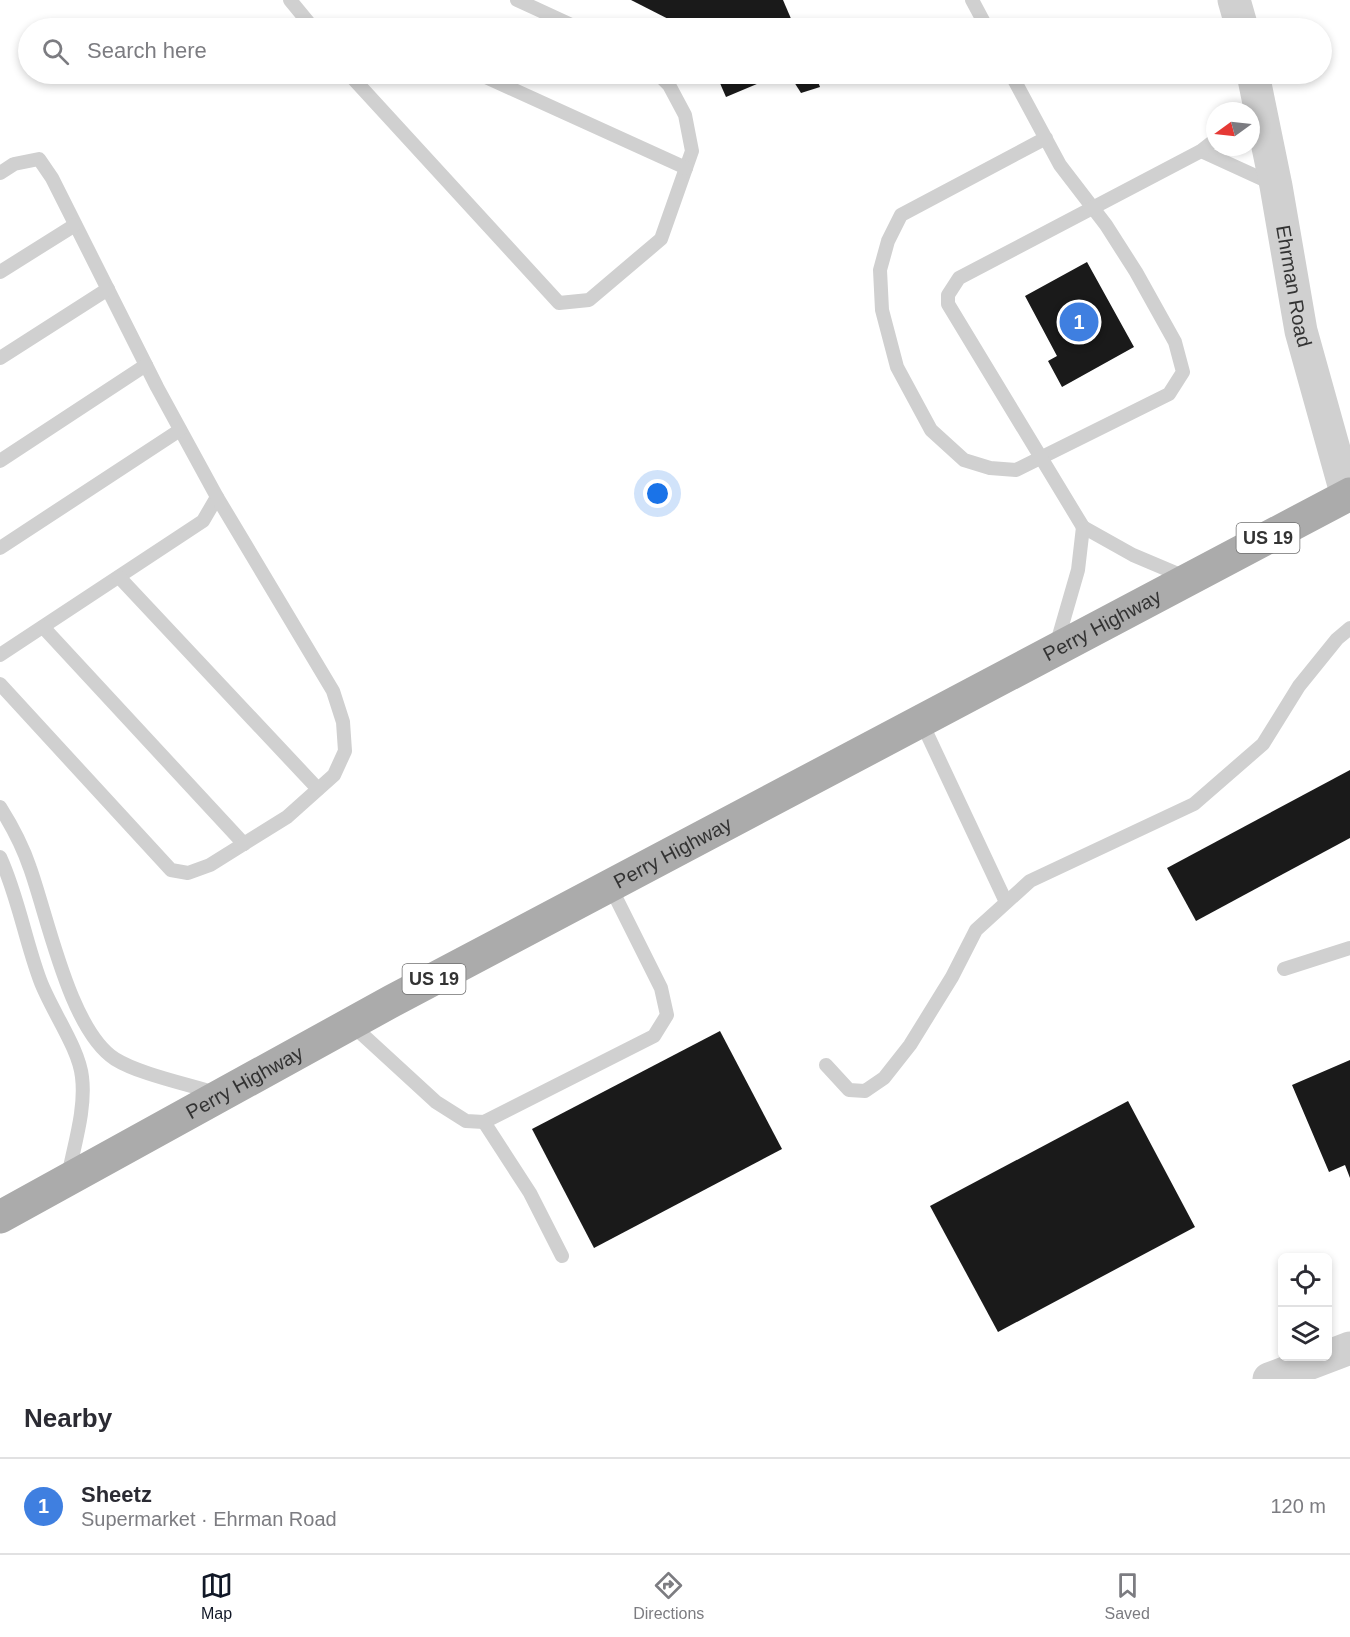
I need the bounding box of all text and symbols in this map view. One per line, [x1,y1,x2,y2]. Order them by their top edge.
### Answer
search box [18,18,1332,84]
icon: search [39,35,72,68]
text: Search here [87,38,207,63]
north arrow [1206,102,1260,156]
street label: Ehrman Road [1272,223,1316,350]
pin: 1 [1060,300,1098,344]
your location [643,479,672,508]
road number: US 19 [1236,523,1300,553]
street label: Perry Highway [1039,585,1165,665]
street label: Perry Highway [610,812,735,893]
road number: US 19 [402,964,466,994]
street label: Perry Highway [182,1041,307,1123]
map controls [1278,1253,1332,1361]
button: locate [1278,1253,1332,1307]
button: layers [1278,1307,1332,1361]
text: Nearby [24,1403,112,1433]
text: Sheetz [81,1482,152,1507]
text: 1 [38,1495,49,1517]
text: 120 m [1270,1495,1326,1517]
text: Supermarket · Ehrman Road [81,1508,337,1530]
tab: Map [200,1569,233,1623]
tab: Directions [633,1569,704,1623]
tab: Saved [1105,1569,1150,1623]

